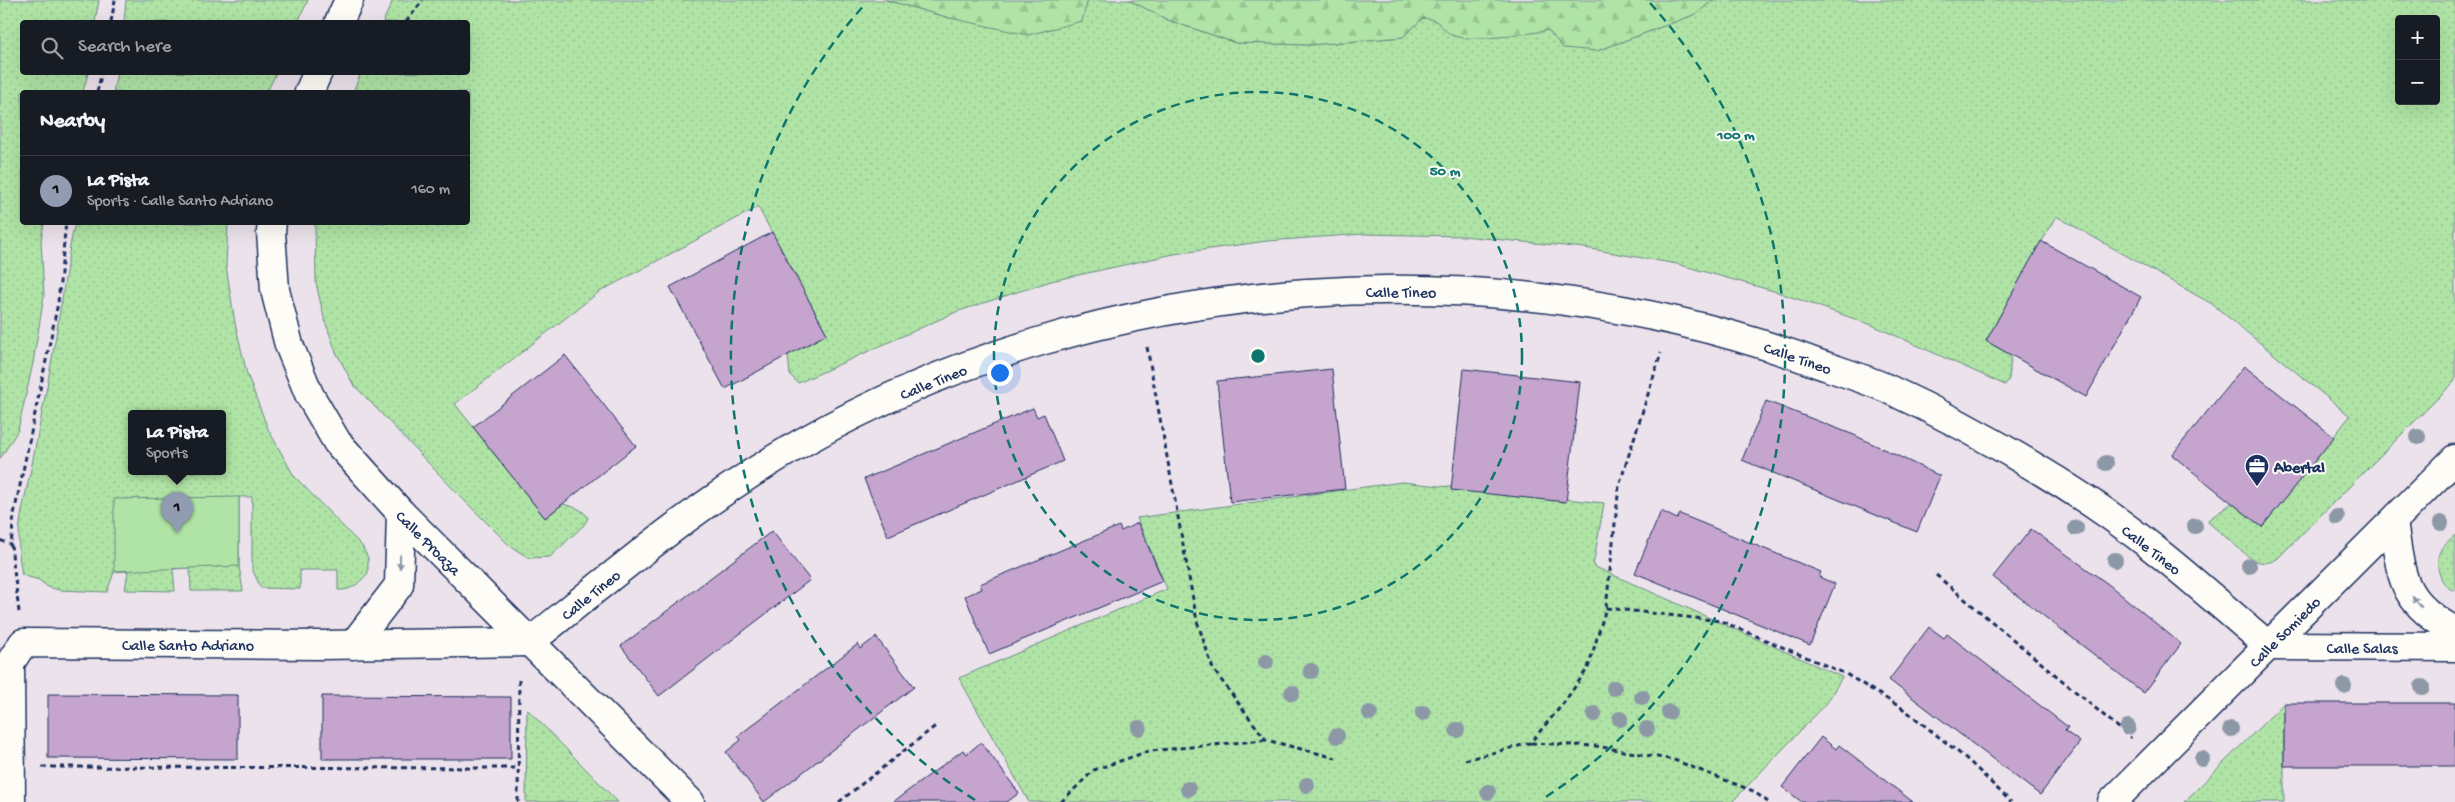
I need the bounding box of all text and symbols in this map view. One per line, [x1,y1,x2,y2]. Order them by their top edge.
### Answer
map controls [2395,15,2440,105]
button: + [2395,15,2440,60]
search box [20,20,470,75]
icon: search [38,34,66,62]
text: Search here [78,36,172,59]
button: − [2395,60,2440,105]
text: Nearby [40,110,105,135]
text: 100 m [1716,127,1755,145]
text: 50 m [1430,163,1461,181]
text: La Pista [87,170,149,193]
text: 1 [53,181,59,200]
text: 160 m [411,181,450,200]
text: Sports · Calle Santo Adriano [87,193,273,212]
street label: Calle Tineo [1366,285,1436,304]
street label: Calle Tineo [1760,340,1833,381]
centre of rings [1249,347,1267,365]
your location [987,360,1013,386]
street label: Calle Tineo [898,362,971,406]
popup [128,410,226,475]
text: La Pista [146,422,208,445]
text: Sports [146,445,188,464]
office icon: Abertal [2244,453,2270,487]
place label: Abertal [2273,460,2325,479]
pin: 1 [161,492,193,533]
street label: Calle Proaza [390,508,464,582]
street label: Calle Tineo [2116,523,2183,581]
one-way arrow [396,554,404,570]
street label: Calle Tineo [559,567,626,626]
street label: Calle Somiedo [2247,594,2326,673]
one-way arrow [2412,596,2423,608]
street label: Calle Santo Adriano [122,638,254,657]
street label: Calle Salas [2326,641,2399,660]

